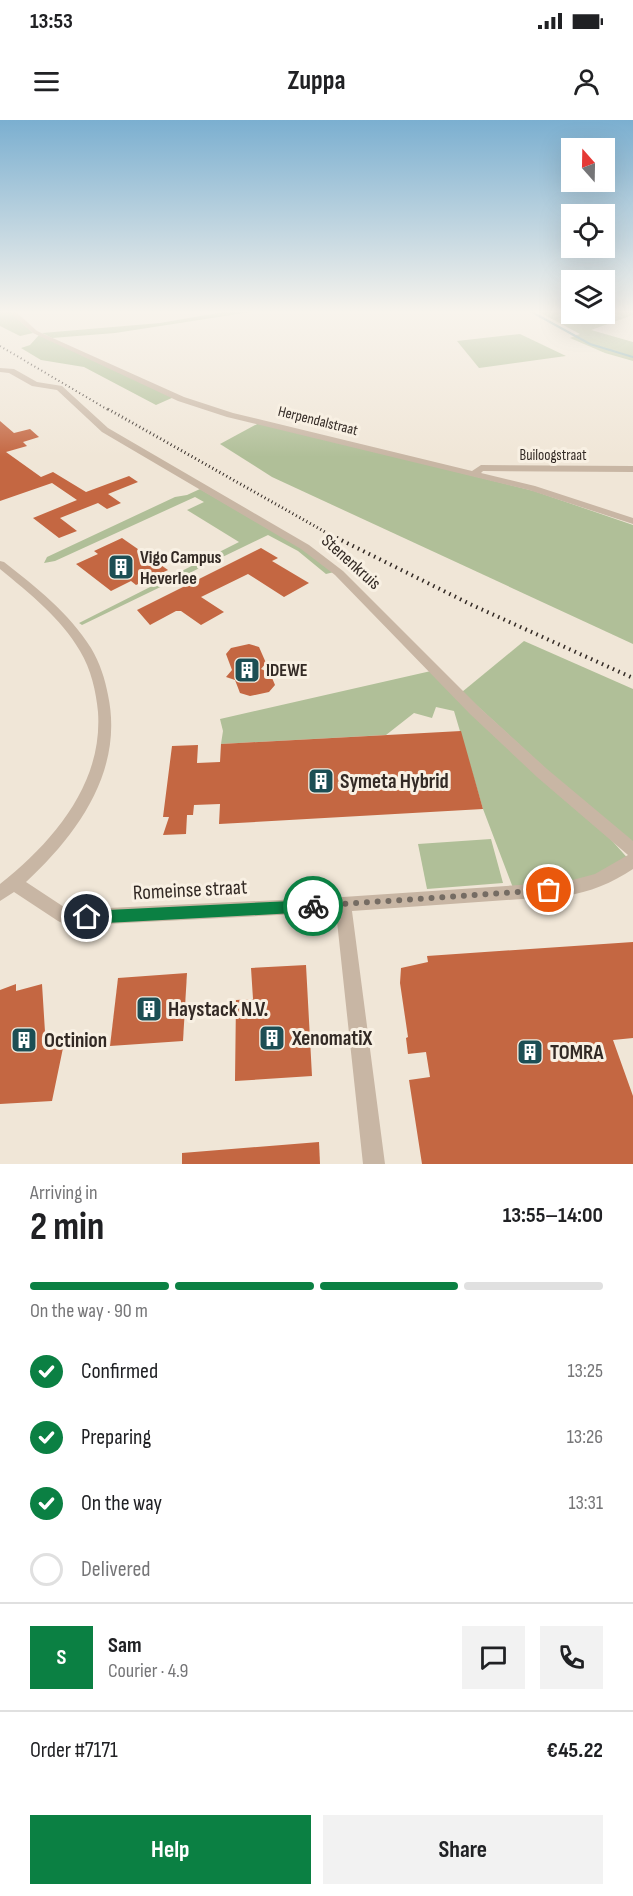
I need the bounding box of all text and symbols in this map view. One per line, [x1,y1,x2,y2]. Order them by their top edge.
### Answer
text: 13:53 [30,8,73,35]
icon: menu [30,65,63,98]
text: Zuppa [288,65,345,97]
icon: person [570,65,603,98]
north arrow [561,138,615,192]
map controls [561,138,615,324]
button: locate [561,204,615,258]
button: layers [561,270,615,324]
street label: Herpendalstraat [276,402,360,440]
street label: Builoogstraat [519,446,587,465]
street label: Stenenkruis [317,530,385,594]
place label: Vigo Campus Heverlee [140,547,222,589]
building icon: Vigo Campus Heverlee [106,552,136,582]
building icon: IDEWE [232,655,262,685]
place label: IDEWE [266,660,308,681]
building icon: Symeta Hybrid [306,766,336,796]
place label: Symeta Hybrid [340,769,449,794]
pin [523,864,574,915]
icon: bag [532,873,565,906]
street label: Romeinse straat [132,875,248,905]
courier [283,876,343,936]
icon: bike [297,890,330,923]
pin [61,891,112,942]
icon: home [70,900,103,933]
building icon: Haystack N.V. [134,994,164,1024]
place label: Haystack N.V. [168,997,268,1022]
building icon: XenomatiX [257,1023,287,1053]
building icon: Octinion [9,1025,39,1055]
place label: XenomatiX [291,1026,372,1051]
place label: Octinion [44,1028,107,1053]
building icon: TOMRA [515,1037,545,1067]
place label: TOMRA [550,1040,604,1065]
text: Arriving in [30,1181,98,1205]
text: 13:55–14:00 [503,1202,603,1229]
text: 2 min [30,1204,104,1251]
text: On the way · 90 m [30,1299,148,1323]
icon: check [30,1355,63,1388]
text: Confirmed [81,1358,158,1385]
text: 13:25 [568,1359,603,1383]
icon: check [30,1421,63,1454]
text: Preparing [81,1424,151,1451]
text: 13:26 [567,1425,603,1449]
icon: check [30,1487,63,1520]
text: On the way [81,1490,162,1517]
text: 13:31 [568,1491,603,1515]
text: Delivered [81,1556,150,1583]
button: chat [462,1626,525,1689]
button: phone [540,1626,603,1689]
text: Sam [108,1632,142,1659]
text: S [57,1644,66,1671]
text: Courier · 4.9 [108,1659,188,1683]
text: Order #7171 [30,1737,118,1764]
text: €45.22 [546,1737,603,1764]
button: Help [30,1815,311,1884]
button: Share [323,1815,603,1884]

